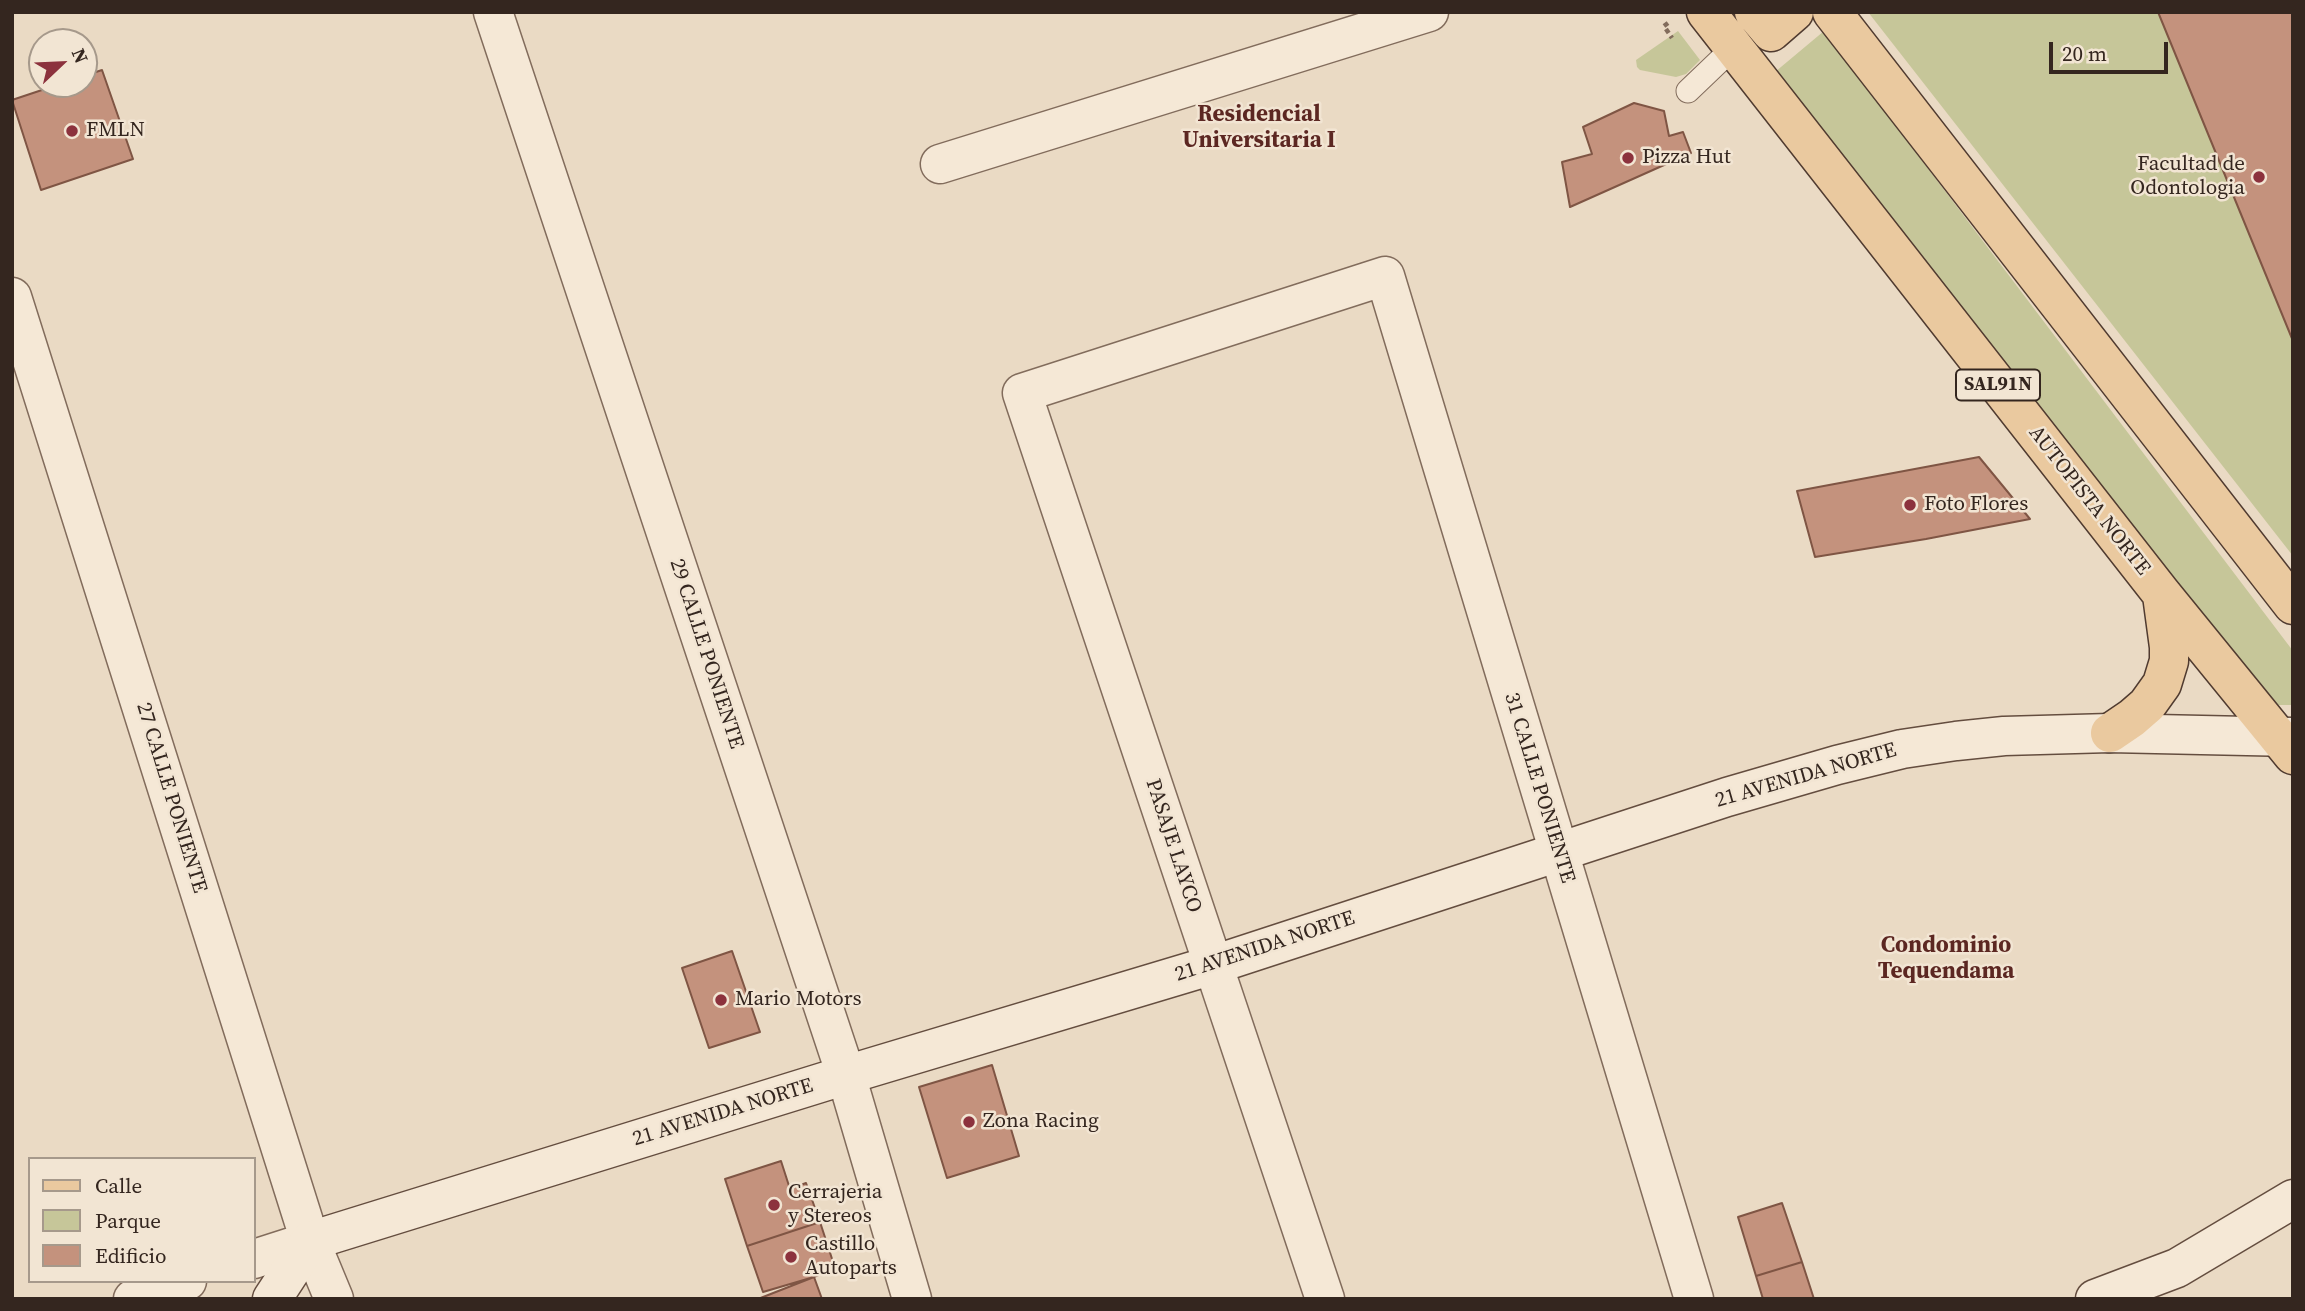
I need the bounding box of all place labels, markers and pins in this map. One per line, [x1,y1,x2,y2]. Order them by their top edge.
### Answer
place label: FMLN [86,118,145,144]
marker: FMLN [64,123,80,139]
place label: Pizza Hut [1642,145,1731,171]
marker: Pizza Hut [1620,150,1636,166]
place label: Facultad de Odontologia [2130,152,2245,202]
marker: Facultad de Odontologia [2251,169,2267,185]
place label: Foto Flores [1924,492,2028,518]
marker: Foto Flores [1902,497,1918,513]
place label: Mario Motors [735,987,862,1013]
marker: Mario Motors [713,992,729,1008]
place label: Zona Racing [983,1109,1099,1135]
marker: Zona Racing [961,1114,977,1130]
place label: Cerrajeria y Stereos [788,1180,883,1230]
marker: Cerrajeria y Stereos [766,1197,782,1213]
place label: Castillo Autoparts [805,1232,897,1282]
marker: Castillo Autoparts [783,1249,799,1265]

